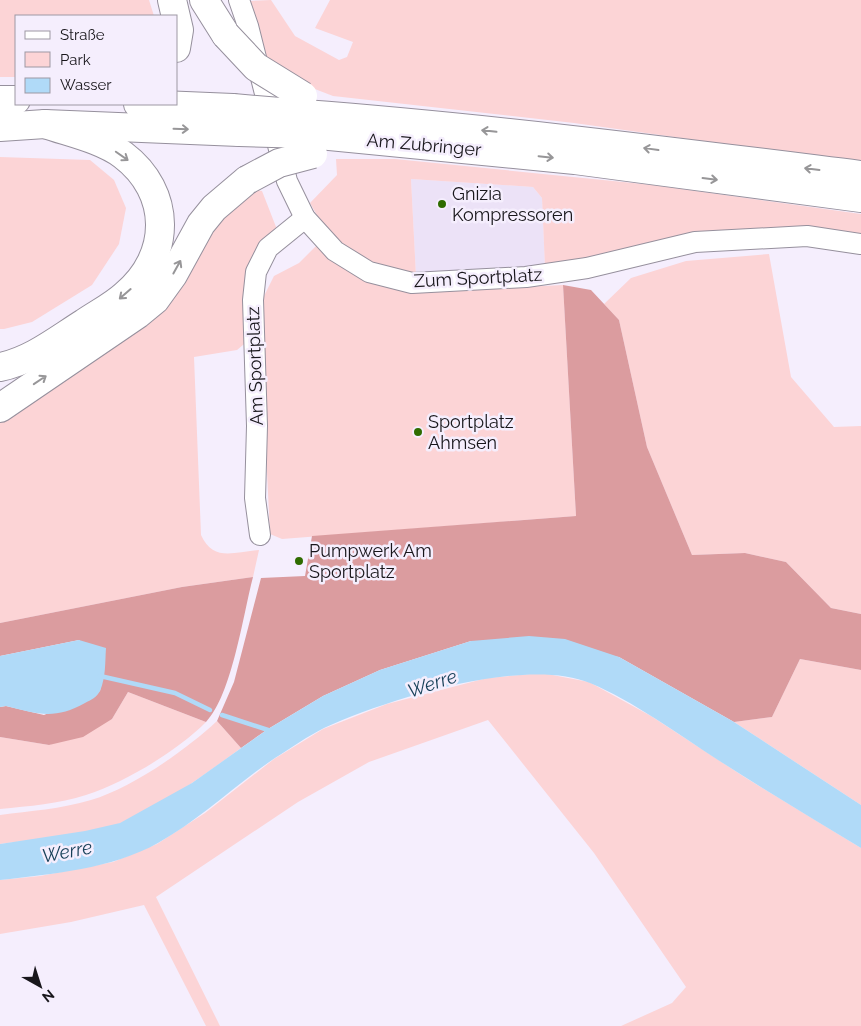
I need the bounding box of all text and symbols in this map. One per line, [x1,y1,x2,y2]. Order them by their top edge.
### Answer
legend [15,15,178,105]
text: Straße [60,26,105,44]
text: Park [60,51,91,69]
text: Wasser [60,76,112,94]
one-way arrow [173,125,189,134]
one-way arrow [482,126,498,136]
street label: Am Zubringer [366,129,483,160]
one-way arrow [643,144,659,154]
one-way arrow [115,151,129,161]
one-way arrow [537,152,553,162]
one-way arrow [805,164,821,174]
one-way arrow [702,174,718,184]
place label: Gnizia Kompressoren [452,183,573,225]
marker: Gnizia Kompressoren [436,198,448,210]
one-way arrow [173,260,182,275]
street label: Zum Sportplatz [413,264,543,291]
one-way arrow [119,288,132,299]
street label: Am Sportplatz [242,306,267,426]
one-way arrow [32,375,46,385]
place label: Sportplatz Ahmsen [428,411,514,453]
marker: Sportplatz Ahmsen [412,426,424,438]
place label: Pumpwerk Am Sportplatz [309,540,432,582]
marker: Pumpwerk Am Sportplatz [293,555,305,567]
water label: Werre [404,664,460,702]
water label: Werre [40,835,94,867]
north arrow [15,961,65,1011]
text: N [39,987,57,1006]

